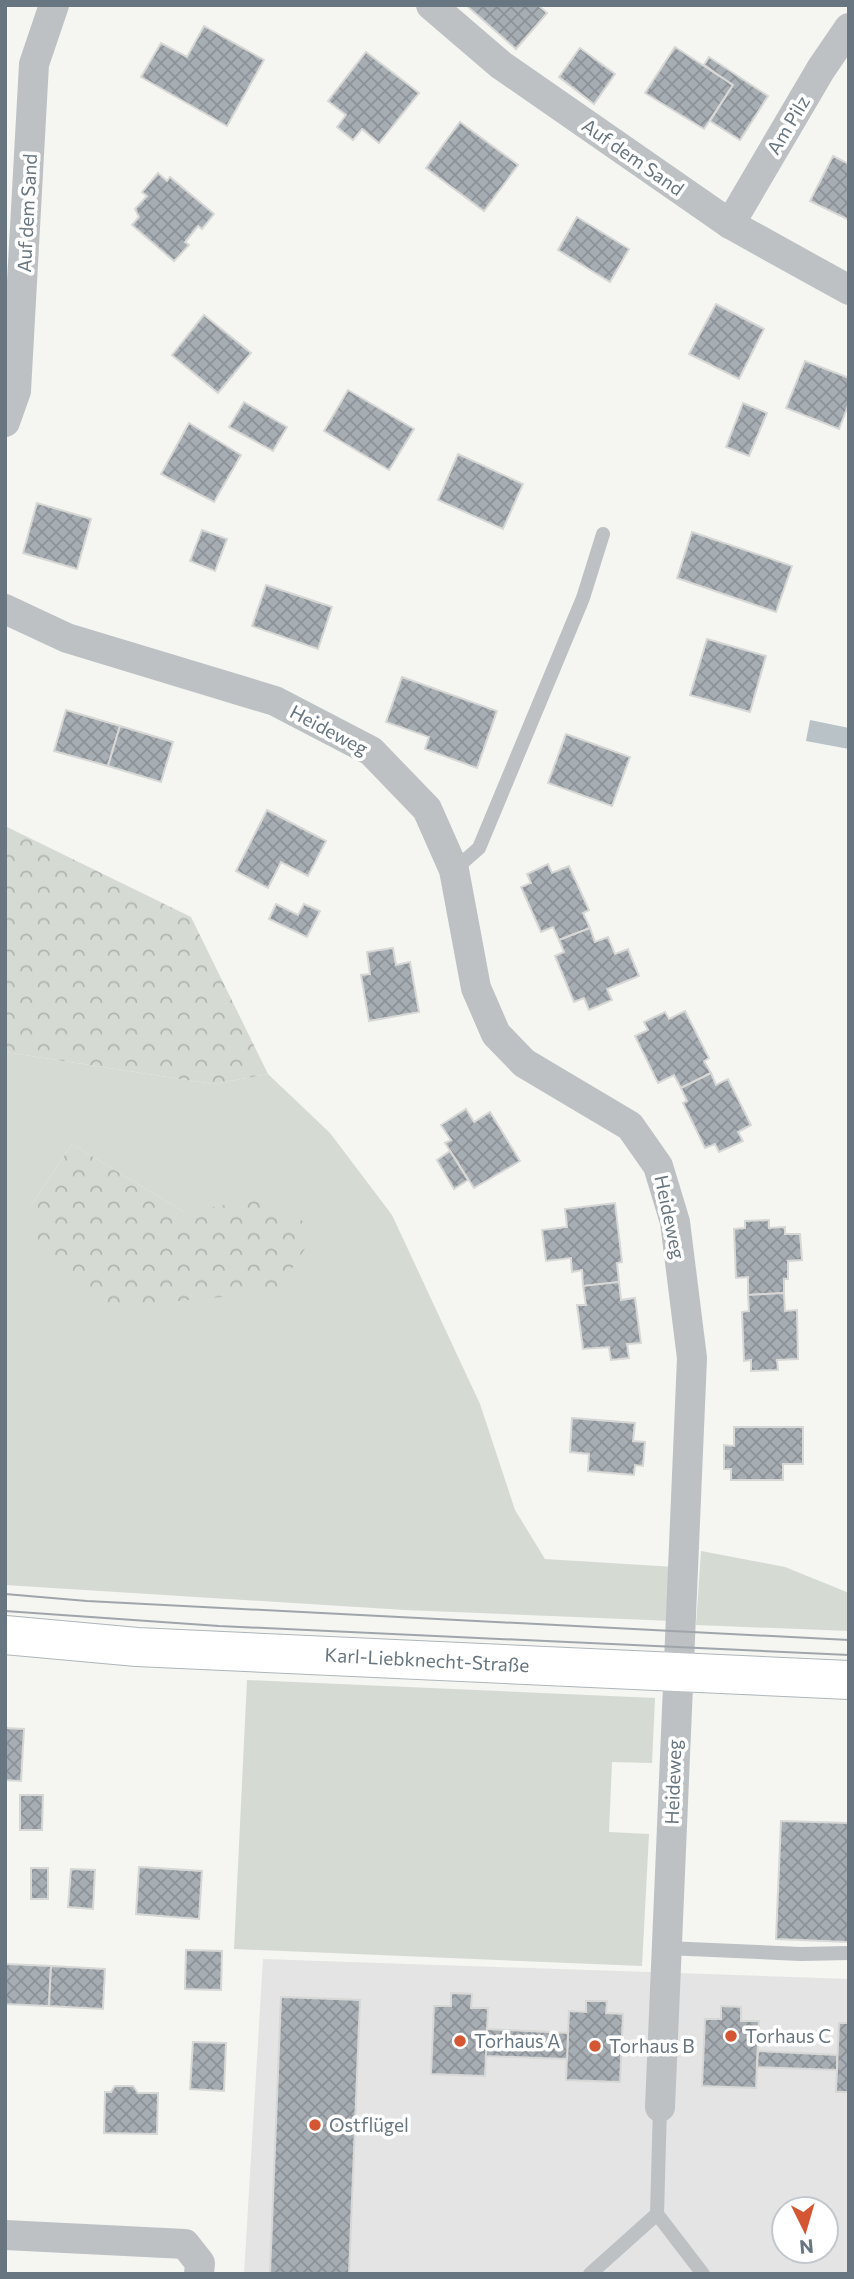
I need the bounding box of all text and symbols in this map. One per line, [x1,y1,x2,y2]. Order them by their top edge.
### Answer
street label: Am Pilz [761,91,814,158]
street label: Auf dem Sand [578,113,689,200]
street label: Auf dem Sand [12,153,41,273]
street label: Heideweg [286,699,372,760]
street label: Heideweg [650,1173,691,1261]
street label: Karl-Liebknecht-Straße [324,1643,530,1676]
street label: Heideweg [660,1739,685,1825]
place label: Torhaus C [745,2024,831,2047]
marker: Torhaus C [723,2028,739,2044]
place label: Torhaus A [474,2029,560,2052]
marker: Torhaus A [452,2033,468,2049]
place label: Torhaus B [609,2034,695,2057]
marker: Torhaus B [587,2038,603,2054]
place label: Ostflügel [329,2113,409,2136]
marker: Ostflügel [307,2117,323,2133]
north arrow [770,2195,840,2265]
text: N [798,2235,815,2260]

